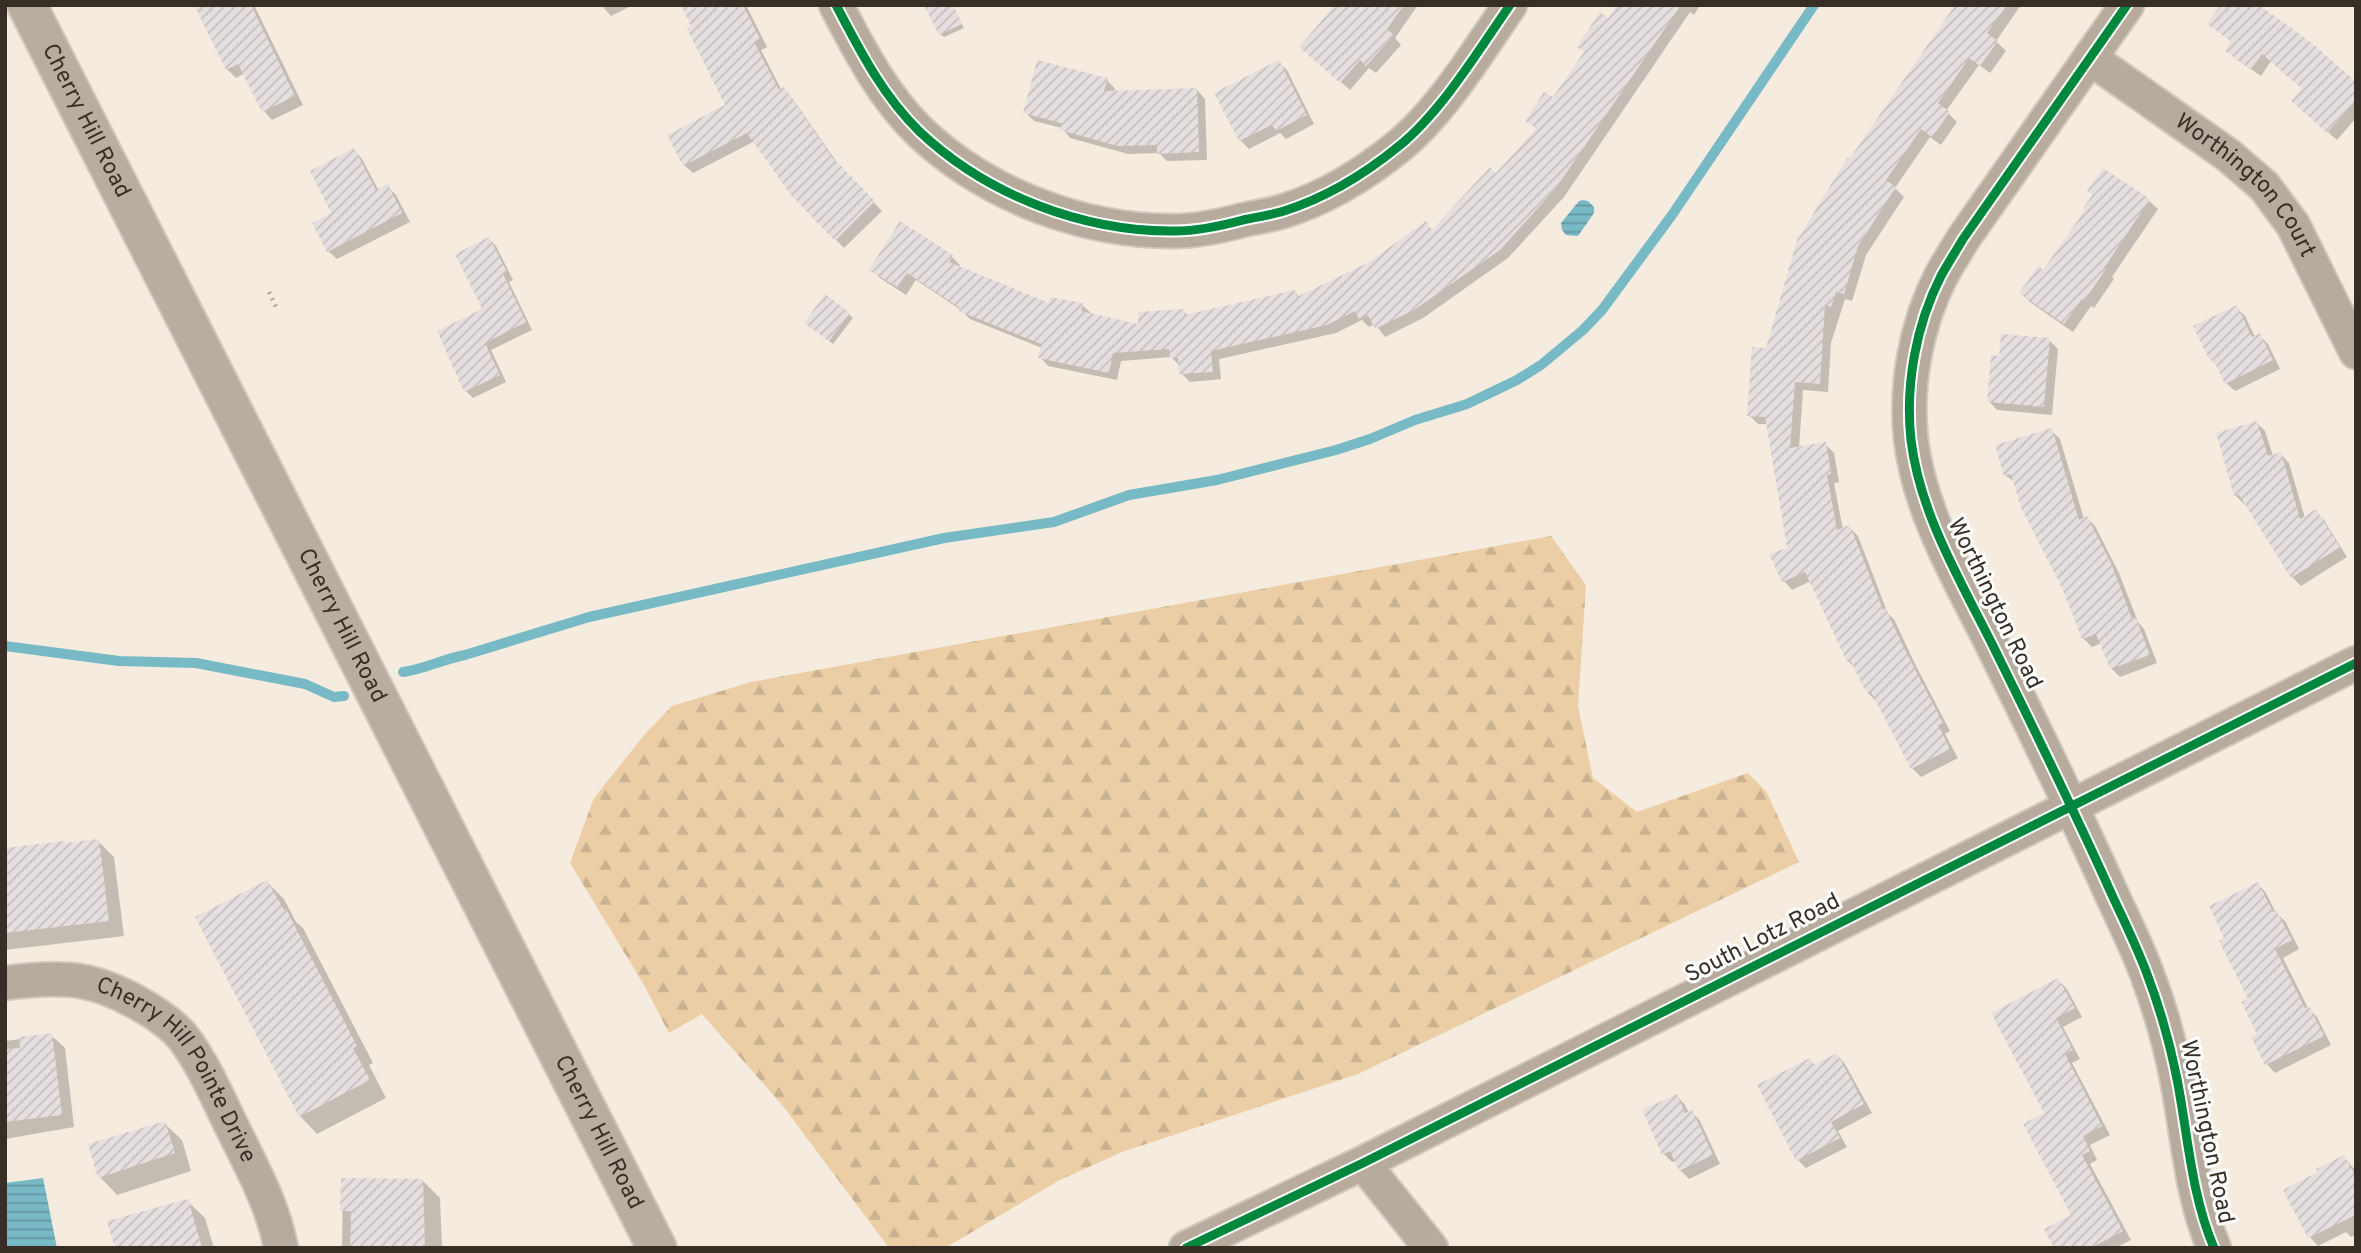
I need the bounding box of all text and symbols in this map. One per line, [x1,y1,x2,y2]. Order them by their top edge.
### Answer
street label: Cherry Hill Road [35,39,137,203]
street label: Worthington Court [2169,107,2321,262]
street label: Worthington Road [1940,514,2048,694]
street label: Cherry Hill Road [290,544,393,708]
street label: South Lotz Road [1681,888,1845,990]
street label: Cherry Hill Pointe Drive [92,971,262,1168]
street label: Worthington Road [2172,1038,2240,1226]
street label: Cherry Hill Road [547,1050,650,1214]

